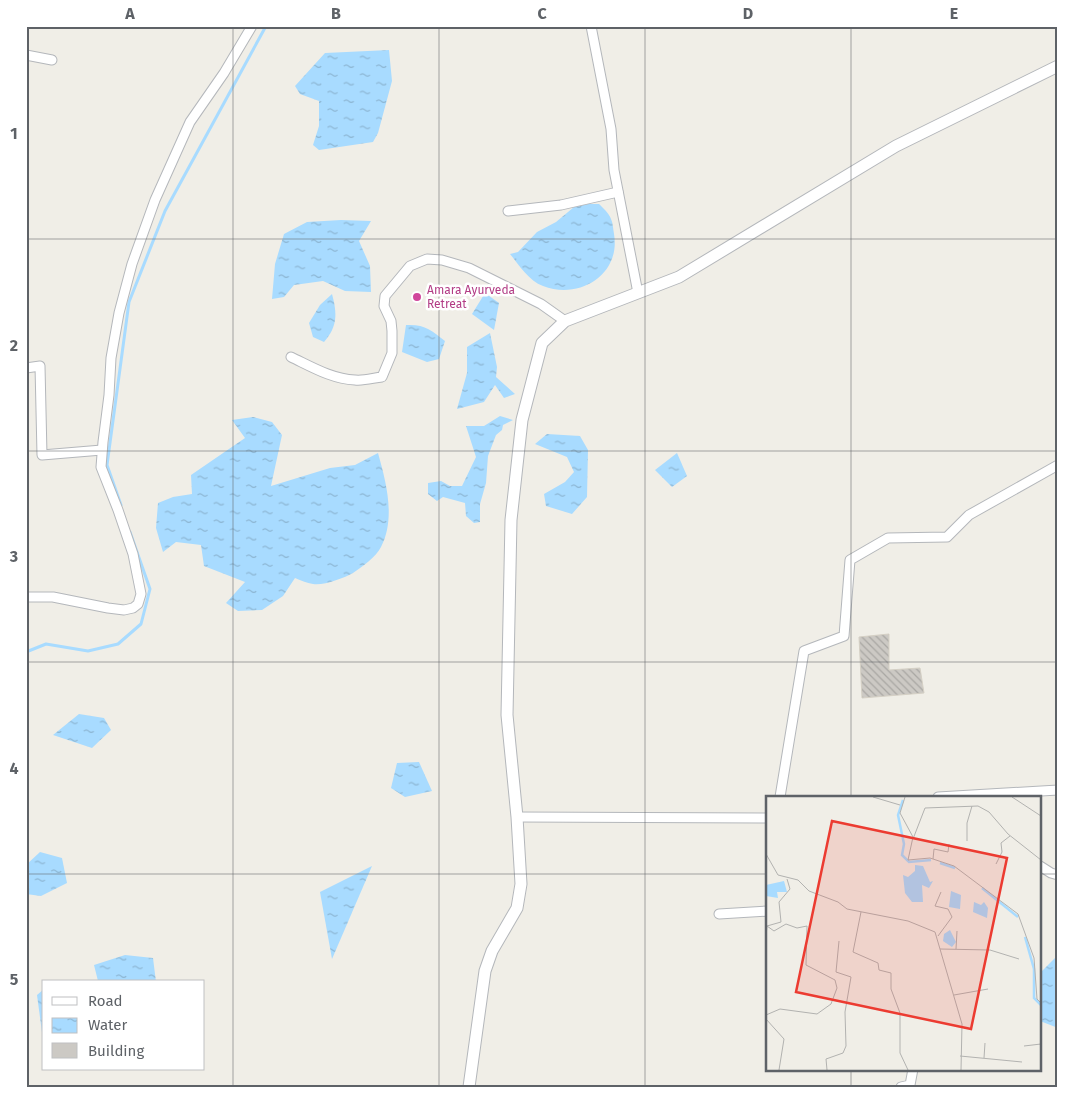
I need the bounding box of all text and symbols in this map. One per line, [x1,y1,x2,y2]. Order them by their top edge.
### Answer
text: A [124,4,135,23]
text: B [331,4,341,23]
text: C [537,4,547,23]
text: D [743,4,753,23]
text: E [950,4,958,23]
text: 1 [10,124,18,143]
place label: Amara Ayurveda Retreat [427,283,515,311]
marker: Amara Ayurveda Retreat [411,291,423,303]
text: 2 [10,336,18,355]
text: 3 [9,547,18,566]
text: 4 [9,759,19,778]
inset map [766,796,1042,1070]
text: 5 [10,970,19,989]
legend [42,980,205,1070]
text: Road [88,992,123,1010]
text: Water [88,1016,127,1034]
text: Building [88,1042,144,1060]

